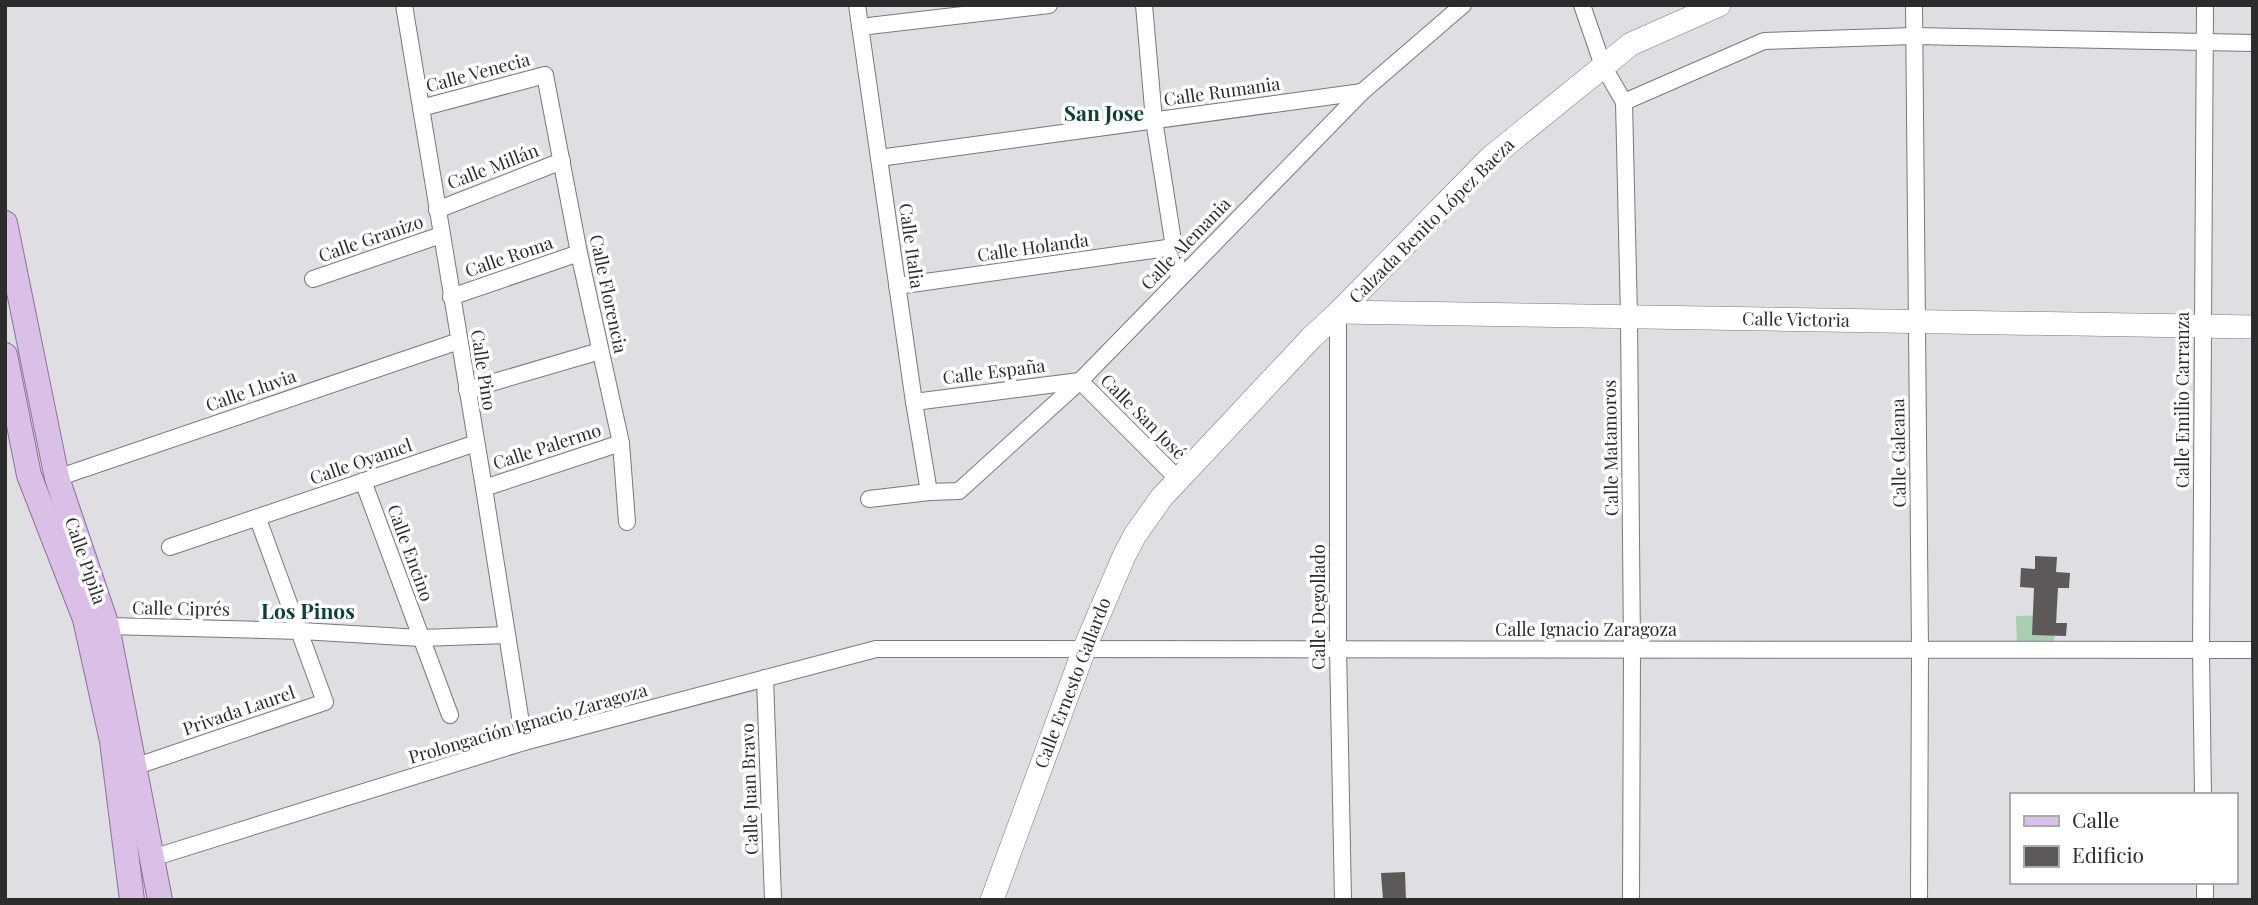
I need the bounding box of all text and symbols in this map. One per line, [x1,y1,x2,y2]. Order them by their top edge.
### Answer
street label: Calle Venecia [423,47,532,97]
street label: Calle Rumania [1162,71,1282,111]
district label: San Jose [1064,98,1144,126]
street label: Calzada Benito López Baeza [1343,132,1519,308]
street label: Calle Millán [444,138,542,194]
street label: Calle Alemania [1135,192,1236,295]
street label: Calle Italia [894,202,930,290]
street label: Calle Granizo [315,209,426,267]
street label: Calle Holanda [976,227,1090,267]
street label: Calle Roma [461,230,556,282]
street label: Calle Florencia [585,232,633,355]
street label: Calle Victoria [1742,306,1850,332]
street label: Calle Emilio Carranza [2170,312,2194,488]
street label: Calle Pino [466,328,502,412]
street label: Calle España [941,353,1047,389]
street label: Calle Lluvia [202,363,299,417]
street label: Calle San José [1096,368,1192,464]
street label: Calle Matamoros [1597,380,1623,516]
street label: Calle Galeana [1885,398,1911,508]
street label: Calle Palermo [490,417,604,475]
street label: Calle Oyamel [306,432,415,490]
street label: Calle Encino [382,501,440,605]
street label: Calle Pípila [60,514,112,607]
street label: Calle Degollado [1306,544,1330,670]
street label: Calle Ernesto Gallardo [1028,594,1116,772]
street label: Calle Ciprés [132,595,230,621]
district label: Los Pinos [261,596,355,624]
street label: Calle Ignacio Zaragoza [1495,617,1677,641]
street label: Prolongación Ignacio Zaragoza [405,677,650,769]
street label: Privada Laurel [179,680,298,740]
street label: Calle Juan Bravo [735,723,763,855]
legend [2010,793,2237,884]
text: Calle [2072,805,2119,833]
text: Edificio [2072,840,2144,868]

